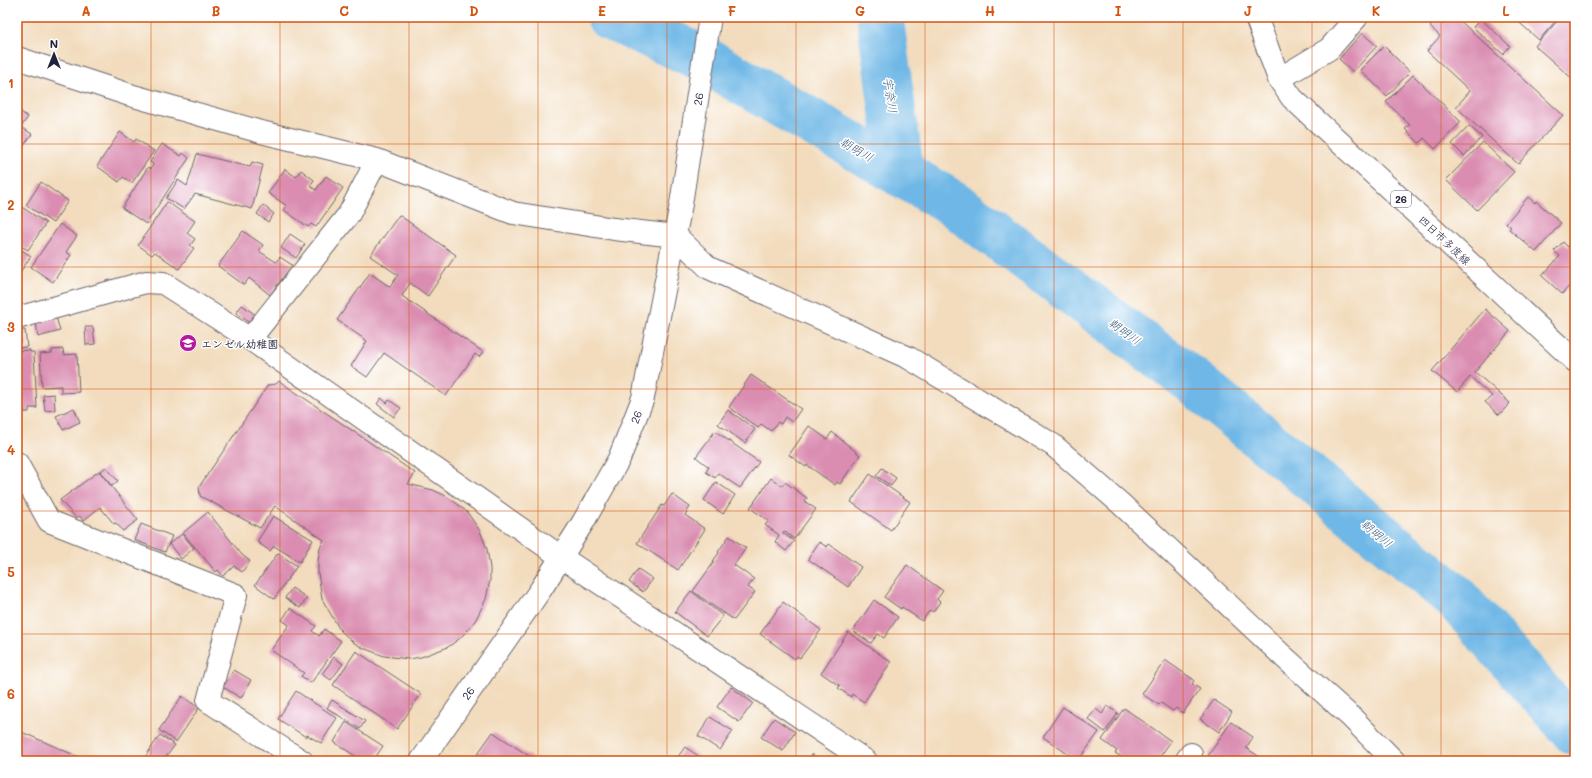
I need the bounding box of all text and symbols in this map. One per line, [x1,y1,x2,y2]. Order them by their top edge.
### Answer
text: A [81,2,91,19]
text: B [212,2,221,19]
text: C [339,2,349,19]
text: D [469,2,479,19]
text: E [598,2,606,19]
text: F [728,2,736,19]
text: G [855,2,865,19]
text: H [985,2,995,19]
text: I [1115,2,1122,19]
text: J [1244,2,1252,19]
text: K [1372,2,1381,19]
text: L [1502,2,1510,19]
north arrow [34,34,74,74]
text: N [50,36,58,51]
text: 1 [8,74,14,91]
water label: 宇奈川 [881,76,901,114]
street label: 26 [690,92,706,106]
water label: 朝明川 [837,133,877,165]
road number: 26 [1391,191,1411,207]
text: 2 [7,196,15,213]
street label: 四日市多度線 [1416,212,1474,268]
water label: 朝明川 [1106,314,1144,348]
text: 3 [7,318,15,335]
school or university icon: エンゼル幼稚園 [178,333,198,353]
place label: エンゼル幼稚園 [201,336,278,351]
street label: 26 [627,408,645,426]
text: 4 [7,441,15,458]
water label: 朝明川 [1358,515,1396,551]
text: 5 [7,563,15,580]
street label: 26 [458,683,478,703]
text: 6 [7,685,15,702]

